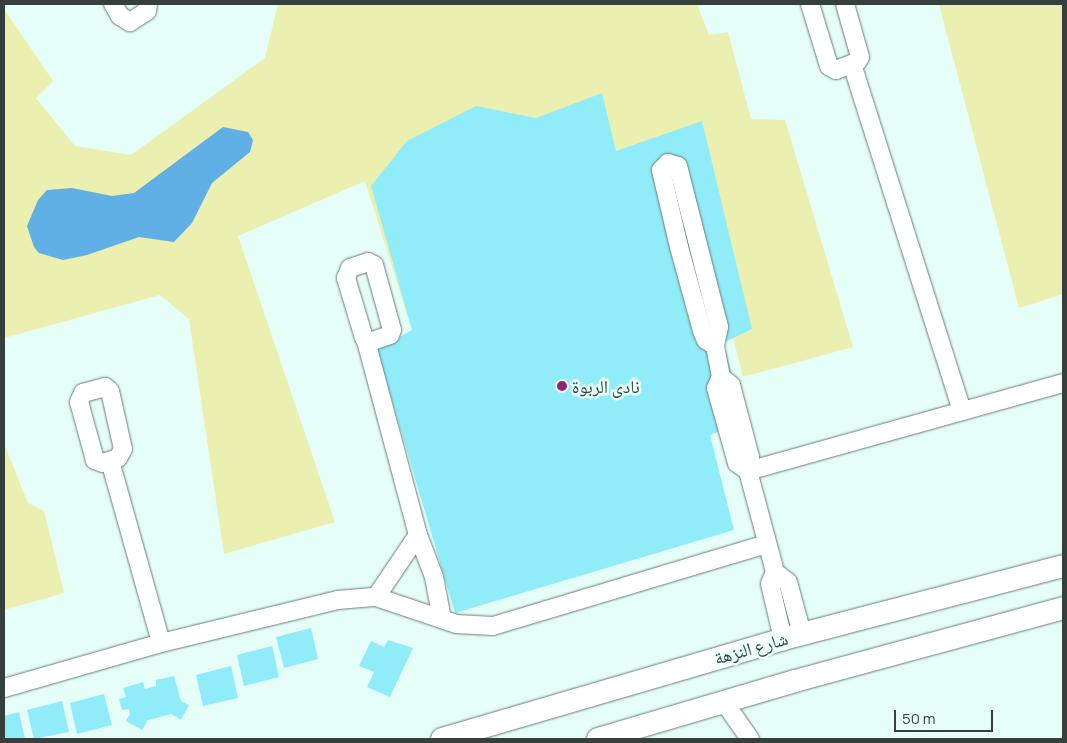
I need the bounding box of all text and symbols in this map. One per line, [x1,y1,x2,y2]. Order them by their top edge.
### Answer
place label: نادى الربوة [572,375,640,397]
marker: نادى الربوة [556,380,568,392]
street label: شارع النزهة [712,627,790,669]
scale bar [897,700,996,732]
text: 50 m [902,708,936,729]

